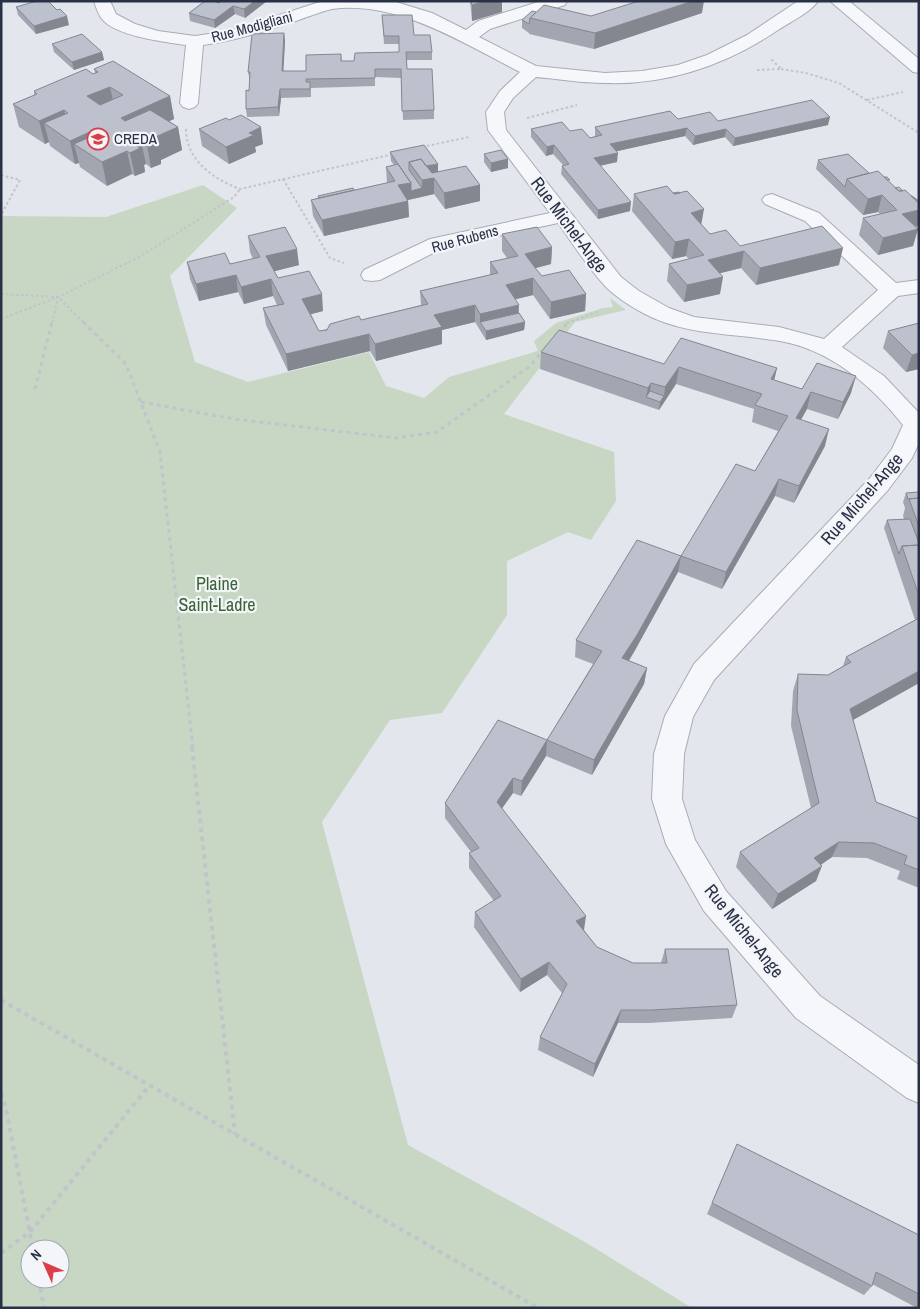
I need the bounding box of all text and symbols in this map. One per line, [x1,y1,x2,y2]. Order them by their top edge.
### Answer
street label: Rue Modigliani [209,6,295,47]
school or university icon: CREDA [86,127,110,151]
place label: CREDA [114,128,158,149]
street label: Rue Michel-Ange [525,172,614,278]
street label: Rue Rubens [429,220,501,258]
street label: Rue Michel-Ange [815,447,908,550]
park label: Plaine Saint-Ladre [178,571,256,617]
street label: Rue Michel-Ange [699,879,790,983]
north arrow [20,1239,70,1289]
text: N [27,1246,45,1264]

